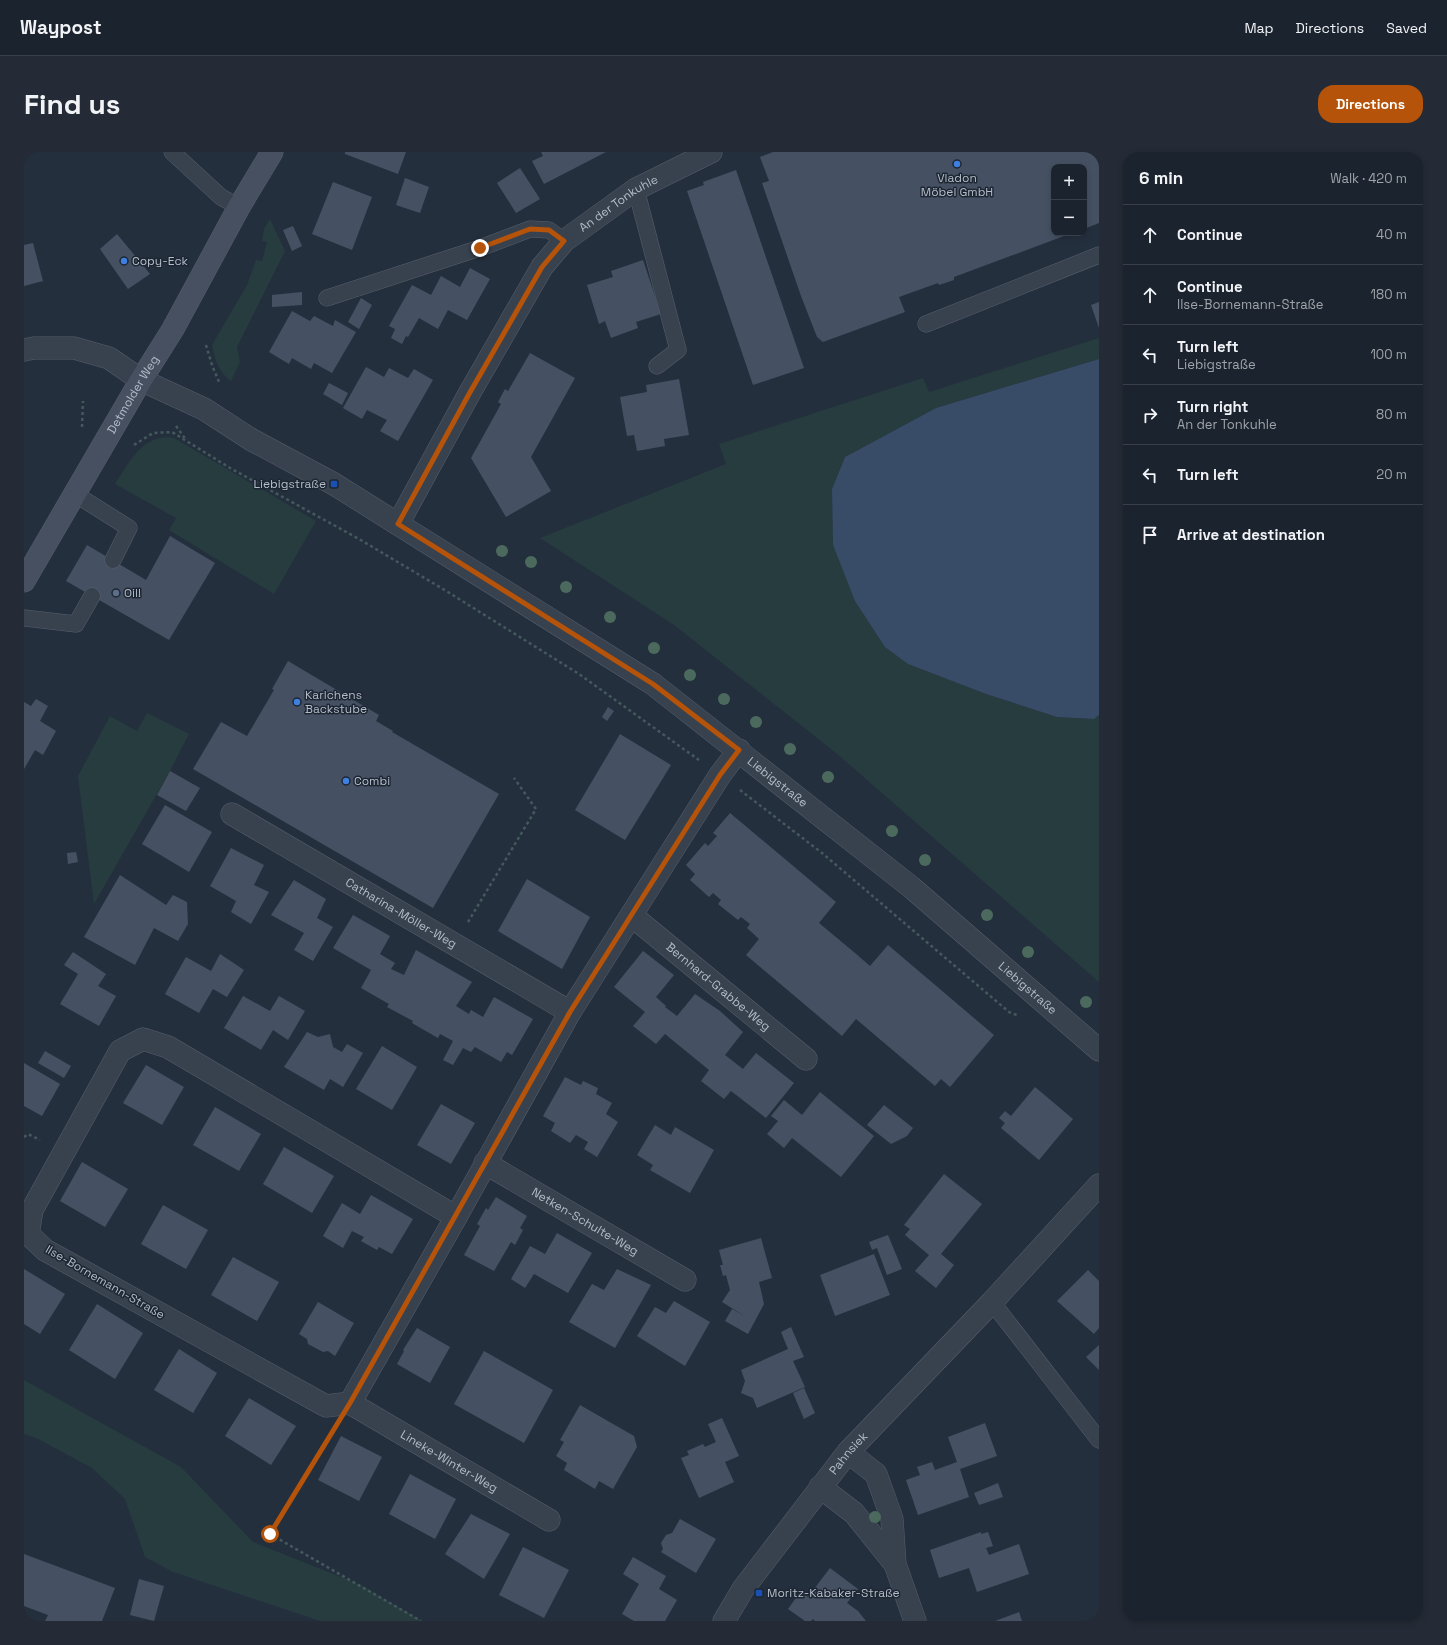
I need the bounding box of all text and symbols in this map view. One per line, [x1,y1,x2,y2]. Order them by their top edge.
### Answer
text: Waypost [20,15,102,40]
text: Map [1244,19,1274,37]
text: Directions [1296,19,1364,37]
text: Saved [1386,19,1427,37]
button: Directions [1318,85,1423,123]
text: Find us [24,86,121,122]
marker: Vladon Möbel GmbH [952,159,962,169]
map controls [1051,164,1087,236]
button: + [1051,164,1087,200]
text: 6 min [1139,167,1183,189]
place label: Vladon Möbel GmbH [921,170,993,200]
text: Walk · 420 m [1330,170,1407,187]
street label: An der Tonkuhle [576,171,661,236]
button: − [1051,200,1087,236]
icon: ahead [1139,224,1161,246]
text: Continue [1177,225,1243,244]
text: 40 m [1376,226,1407,243]
route end [471,239,489,257]
place label: Copy-Eck [132,253,189,269]
marker: Copy-Eck [119,256,129,266]
text: Continue [1177,277,1243,296]
icon: ahead [1139,284,1161,306]
text: 180 m [1371,286,1407,303]
text: Ilse-Bornemann-Straße [1177,296,1324,313]
text: Turn left [1177,337,1239,356]
icon: left [1139,344,1161,366]
text: 100 m [1370,346,1407,363]
street label: Detmolder Weg [103,352,163,437]
text: Liebigstraße [1177,356,1256,373]
text: Turn right [1177,397,1248,416]
icon: right [1139,404,1161,426]
text: 80 m [1376,406,1407,423]
text: An der Tonkuhle [1177,416,1277,433]
icon: left [1139,464,1161,486]
text: Turn left [1177,465,1239,484]
text: 20 m [1376,466,1407,483]
place label: Liebigstraße [253,476,326,492]
marker: Liebigstraße [329,479,339,489]
icon: arrive [1139,524,1161,546]
text: Arrive at destination [1177,525,1325,544]
place label: Oil! [124,585,141,601]
marker: Oil! [111,588,121,598]
place label: Karlchens Backstube [305,687,367,717]
marker: Karlchens Backstube [292,697,302,707]
street label: Liebigstraße [744,753,811,811]
place label: Combi [354,773,390,789]
marker: Combi [341,776,351,786]
street label: Catharina-Möller-Weg [342,874,460,952]
street label: Bernhard-Grabbe-Weg [663,939,774,1035]
street label: Liebigstraße [995,958,1060,1018]
street label: Netken-Schulte-Weg [529,1184,642,1259]
street label: Ilse-Bornemann-Straße [42,1241,168,1323]
street label: Lineke-Winter-Weg [398,1426,501,1496]
street label: Pahnsiek [825,1428,871,1478]
route start [261,1525,279,1543]
place label: Moritz-Kabaker-Straße [767,1585,900,1601]
marker: Moritz-Kabaker-Straße [754,1588,764,1598]

